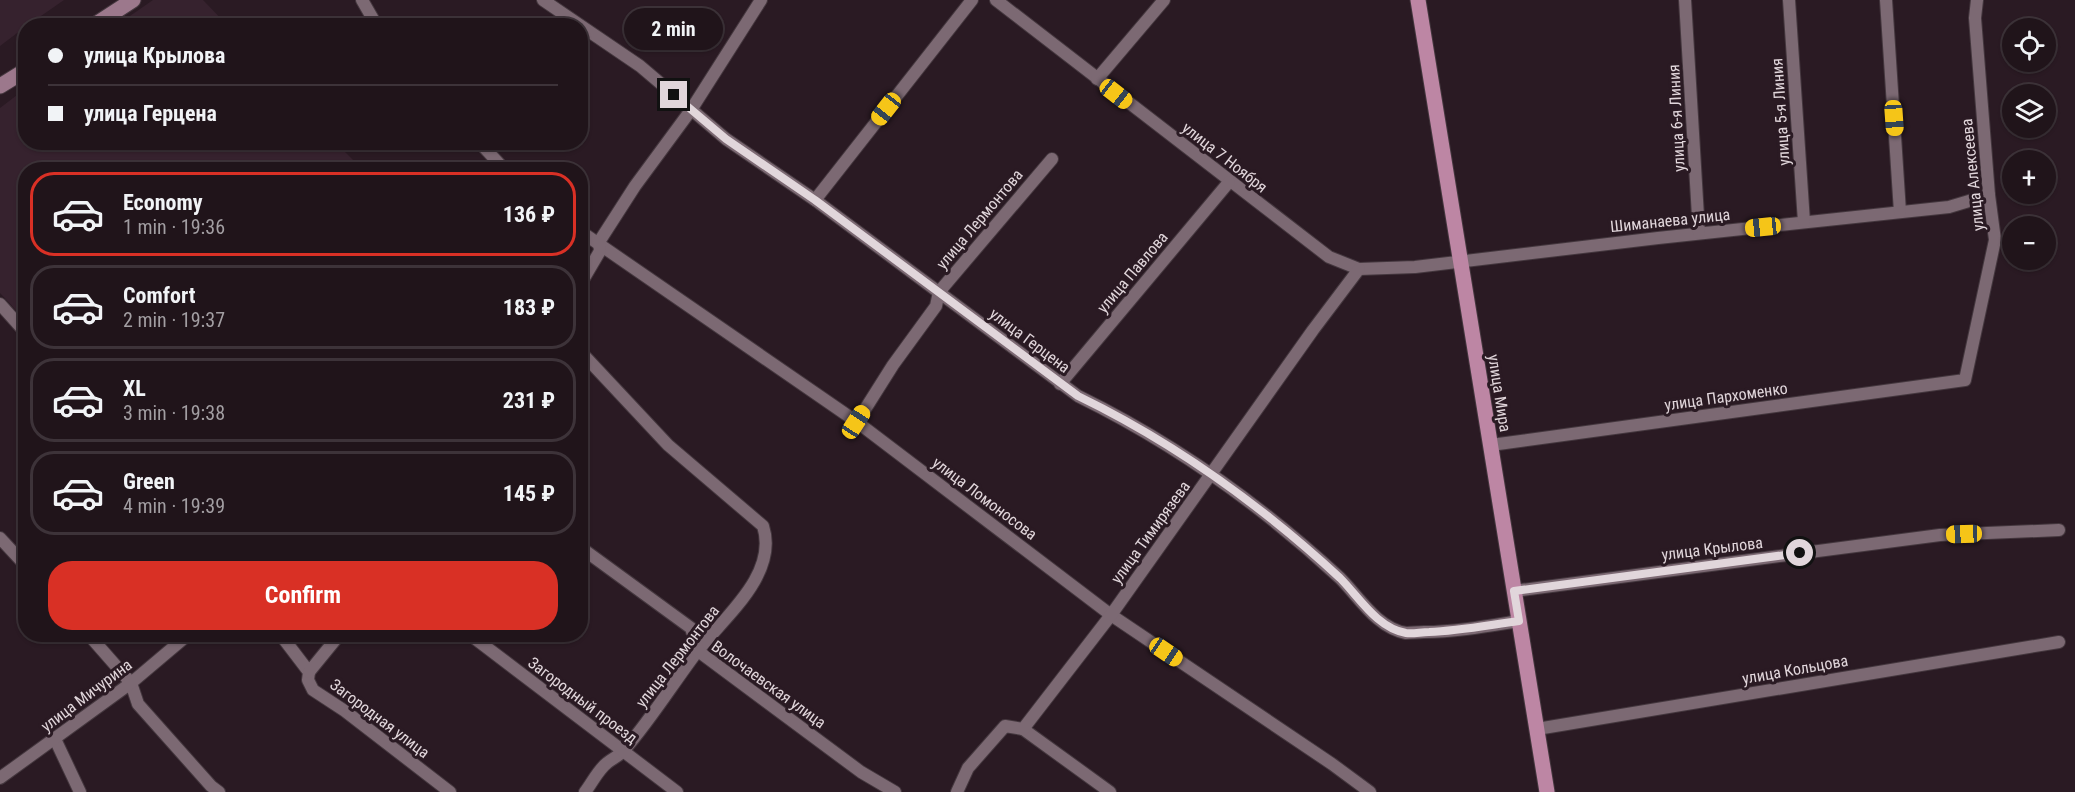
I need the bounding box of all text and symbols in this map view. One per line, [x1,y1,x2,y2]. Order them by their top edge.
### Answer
callout: 2 min [624,8,724,50]
text: 2 min [651,17,696,41]
map controls [2002,18,2056,270]
button: locate [2002,18,2056,72]
text: улица Крылова [84,43,225,68]
street label: улица 5-я Линия [1767,58,1794,166]
street label: улица 6-я Линия [1664,64,1689,172]
car [1096,76,1136,112]
route end [660,81,687,108]
button: layers [2002,84,2056,138]
car [868,89,904,129]
car [1884,99,1904,137]
text: улица Герцена [84,101,217,126]
street label: улица 7 Ноября [1178,118,1271,197]
street label: улица Алексеева [1957,118,1988,232]
button: + [2002,150,2056,204]
street label: улица Лермонтова [932,166,1027,273]
icon: car [51,187,105,241]
text: Economy [123,190,203,215]
text: 136 ₽ [503,202,555,227]
street label: Шиманаева улица [1609,205,1731,236]
text: 1 min · 19:36 [123,215,225,239]
car [1744,216,1782,238]
button: − [2002,216,2056,270]
street label: улица Павлова [1093,228,1172,317]
icon: car [51,280,105,334]
text: Comfort [123,283,196,308]
text: 183 ₽ [503,295,555,320]
street label: улица Герцена [986,304,1074,377]
text: 2 min · 19:37 [123,308,225,332]
street label: улица Мира [1484,353,1515,433]
icon: car [51,373,105,427]
text: XL [123,376,146,401]
street label: улица Пархоменко [1663,378,1789,415]
text: 231 ₽ [503,388,555,413]
text: 3 min · 19:38 [123,401,225,425]
car [839,402,873,442]
street label: улица Ломоносова [929,453,1041,544]
icon: car [51,466,105,520]
text: Green [123,469,175,494]
street label: улица Тимирязева [1107,477,1194,587]
text: 145 ₽ [503,481,555,506]
text: 4 min · 19:39 [123,494,225,518]
car [1946,524,1982,544]
street label: улица Крылова [1660,533,1764,564]
route start [1786,539,1813,566]
button: Confirm [48,561,558,630]
street label: улица Лермонтова [632,601,723,711]
car [1146,634,1186,670]
street label: Волочаевская улица [708,637,830,732]
street label: улица Кольцова [1741,651,1849,688]
street label: Загородный проезд [524,653,641,748]
street label: улица Мичурина [37,655,135,736]
street label: Загородная улица [326,675,433,762]

